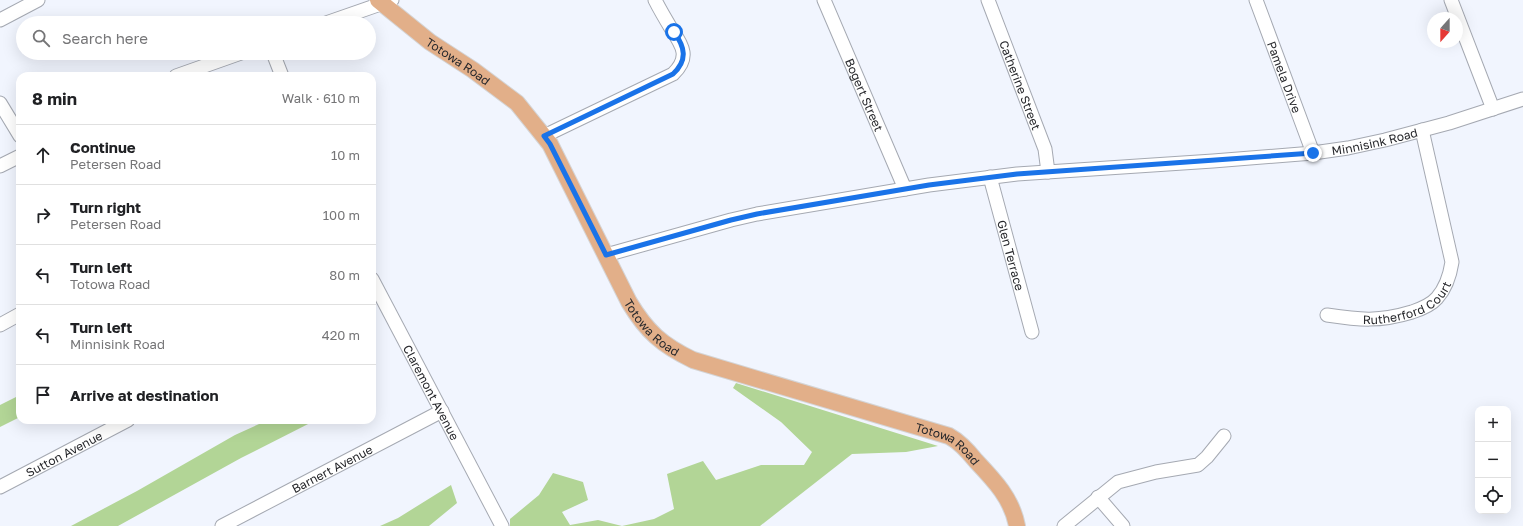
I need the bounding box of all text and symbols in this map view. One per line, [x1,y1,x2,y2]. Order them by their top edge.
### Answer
north arrow [1427,12,1463,48]
search box [16,16,376,60]
route start [665,23,683,41]
icon: search [30,27,52,49]
text: Search here [62,29,148,47]
street label: Totowa Road [423,34,493,88]
street label: Catherine Street [997,38,1045,132]
street label: Pamela Drive [1264,39,1305,115]
street label: Bogert Street [842,56,887,134]
text: 8 min [32,88,77,109]
text: Walk · 610 m [282,90,360,106]
street label: Minnisink Road [1331,124,1419,158]
text: Continue [70,138,136,156]
icon: ahead [32,144,54,166]
route end [1304,144,1322,162]
text: 10 m [331,147,360,163]
text: Petersen Road [70,156,161,172]
text: Turn right [70,198,141,216]
icon: right [32,204,54,226]
text: 100 m [323,207,360,223]
text: Petersen Road [70,216,161,232]
street label: Glen Terrace [994,218,1028,292]
text: Turn left [70,258,132,276]
icon: left [32,264,54,286]
text: 80 m [329,267,360,283]
text: Totowa Road [70,276,150,292]
street label: Rutherford Court [1363,279,1454,327]
street label: Totowa Road [621,296,682,359]
text: Turn left [70,318,132,336]
icon: left [32,324,54,346]
text: 420 m [322,327,360,343]
text: Minnisink Road [70,336,165,352]
street label: Claremont Avenue [400,342,463,443]
icon: arrive [32,384,54,406]
text: Arrive at destination [70,386,219,404]
map controls [1475,406,1511,514]
button: + [1475,406,1511,442]
street label: Totowa Road [914,419,983,468]
street label: Sutton Avenue [23,427,105,480]
street label: Barnert Avenue [289,441,375,496]
button: − [1475,442,1511,478]
button: locate [1475,478,1511,514]

